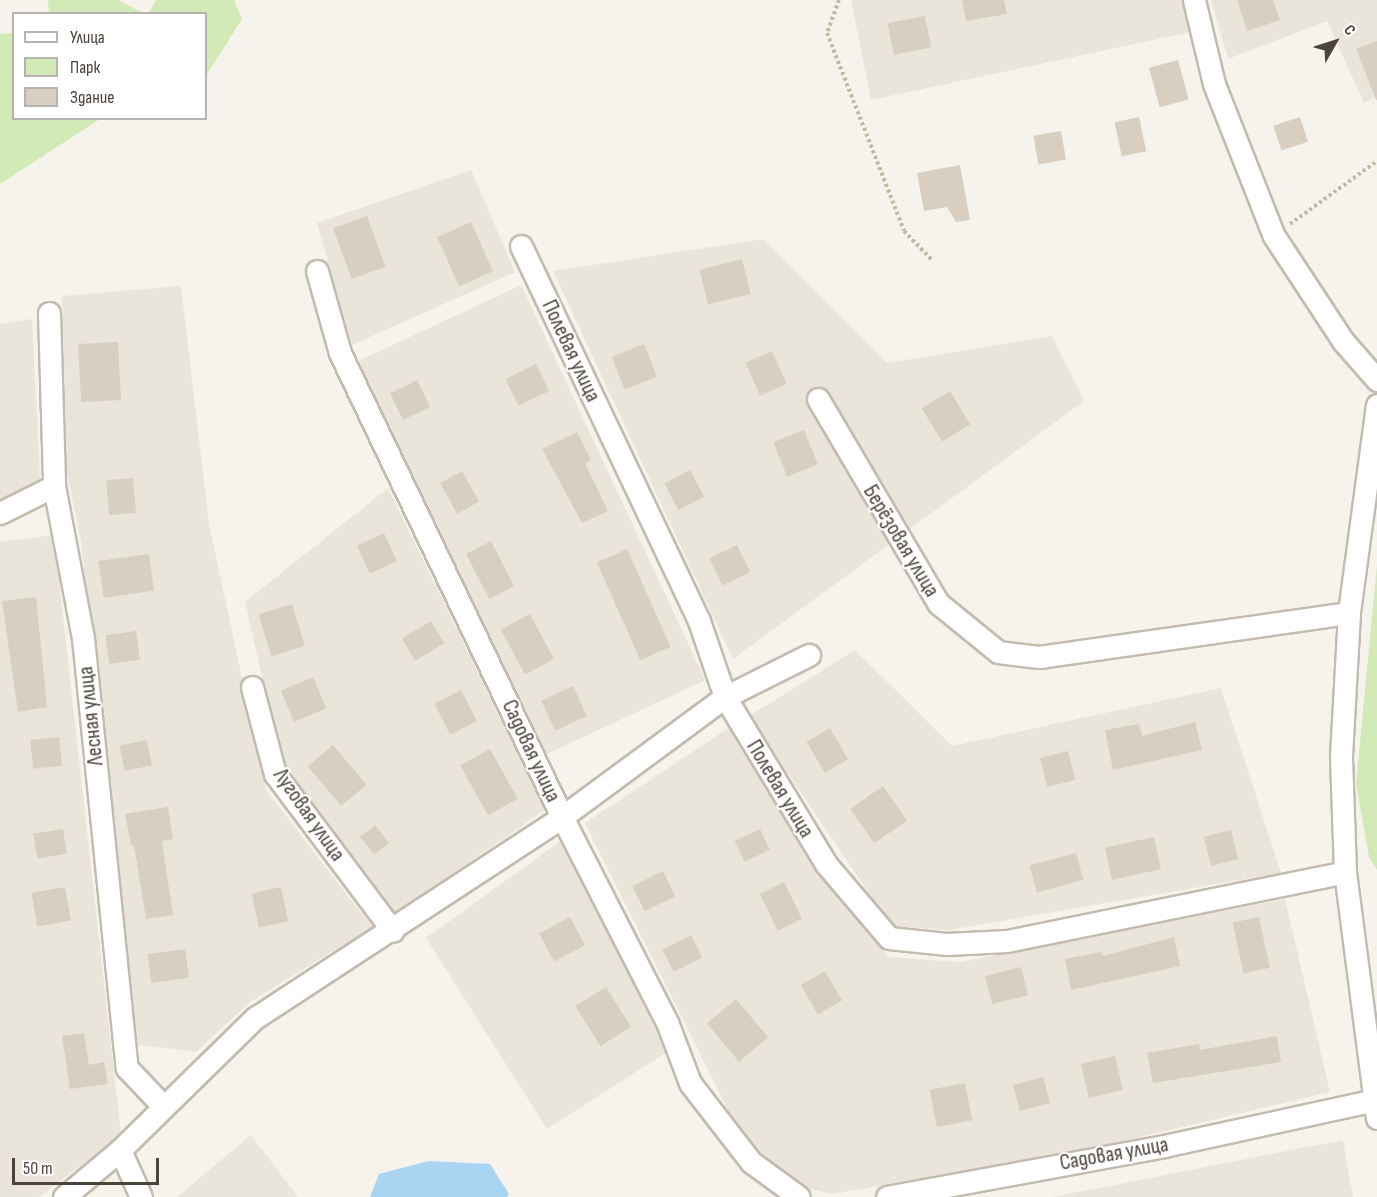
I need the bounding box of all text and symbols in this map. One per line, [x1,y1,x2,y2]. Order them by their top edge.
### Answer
legend [12,12,207,120]
north arrow [1305,12,1365,72]
text: С [1339,21,1359,40]
text: Улица [70,27,105,48]
text: Парк [70,57,100,78]
text: Здание [70,87,115,108]
street label: Полевая улица [536,296,606,406]
street label: Берёзовая улица [857,480,945,602]
street label: Лесная улица [73,665,109,767]
street label: Садовая улица [496,696,566,806]
street label: Полевая улица [740,735,820,843]
street label: Луговая улица [267,764,351,866]
street label: Садовая улица [1058,1131,1170,1177]
scale bar [15,1146,162,1184]
text: 50 m [23,1158,53,1179]

